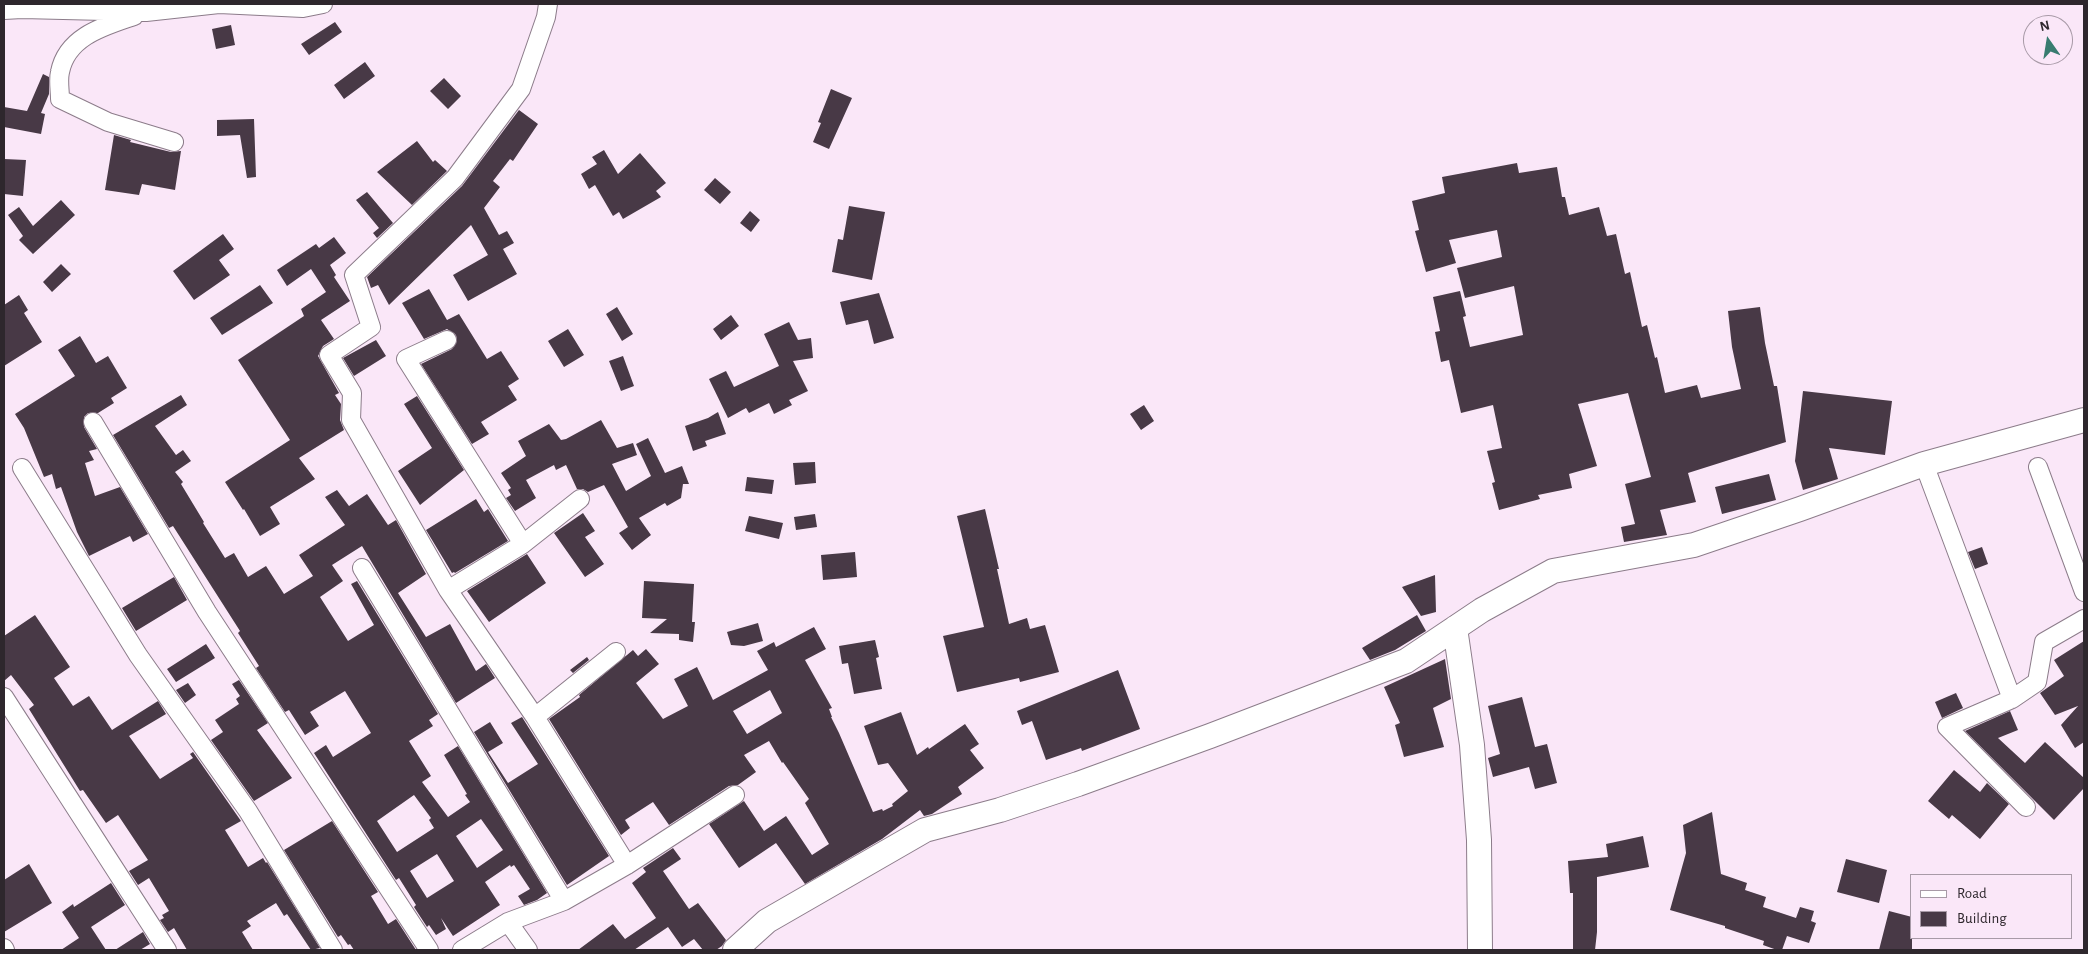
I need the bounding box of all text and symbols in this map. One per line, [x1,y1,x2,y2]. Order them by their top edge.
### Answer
north arrow [2023,15,2073,65]
text: N [2039,18,2051,34]
legend [1910,874,2073,939]
text: Road [1957,886,1987,901]
text: Building [1957,911,2007,926]

